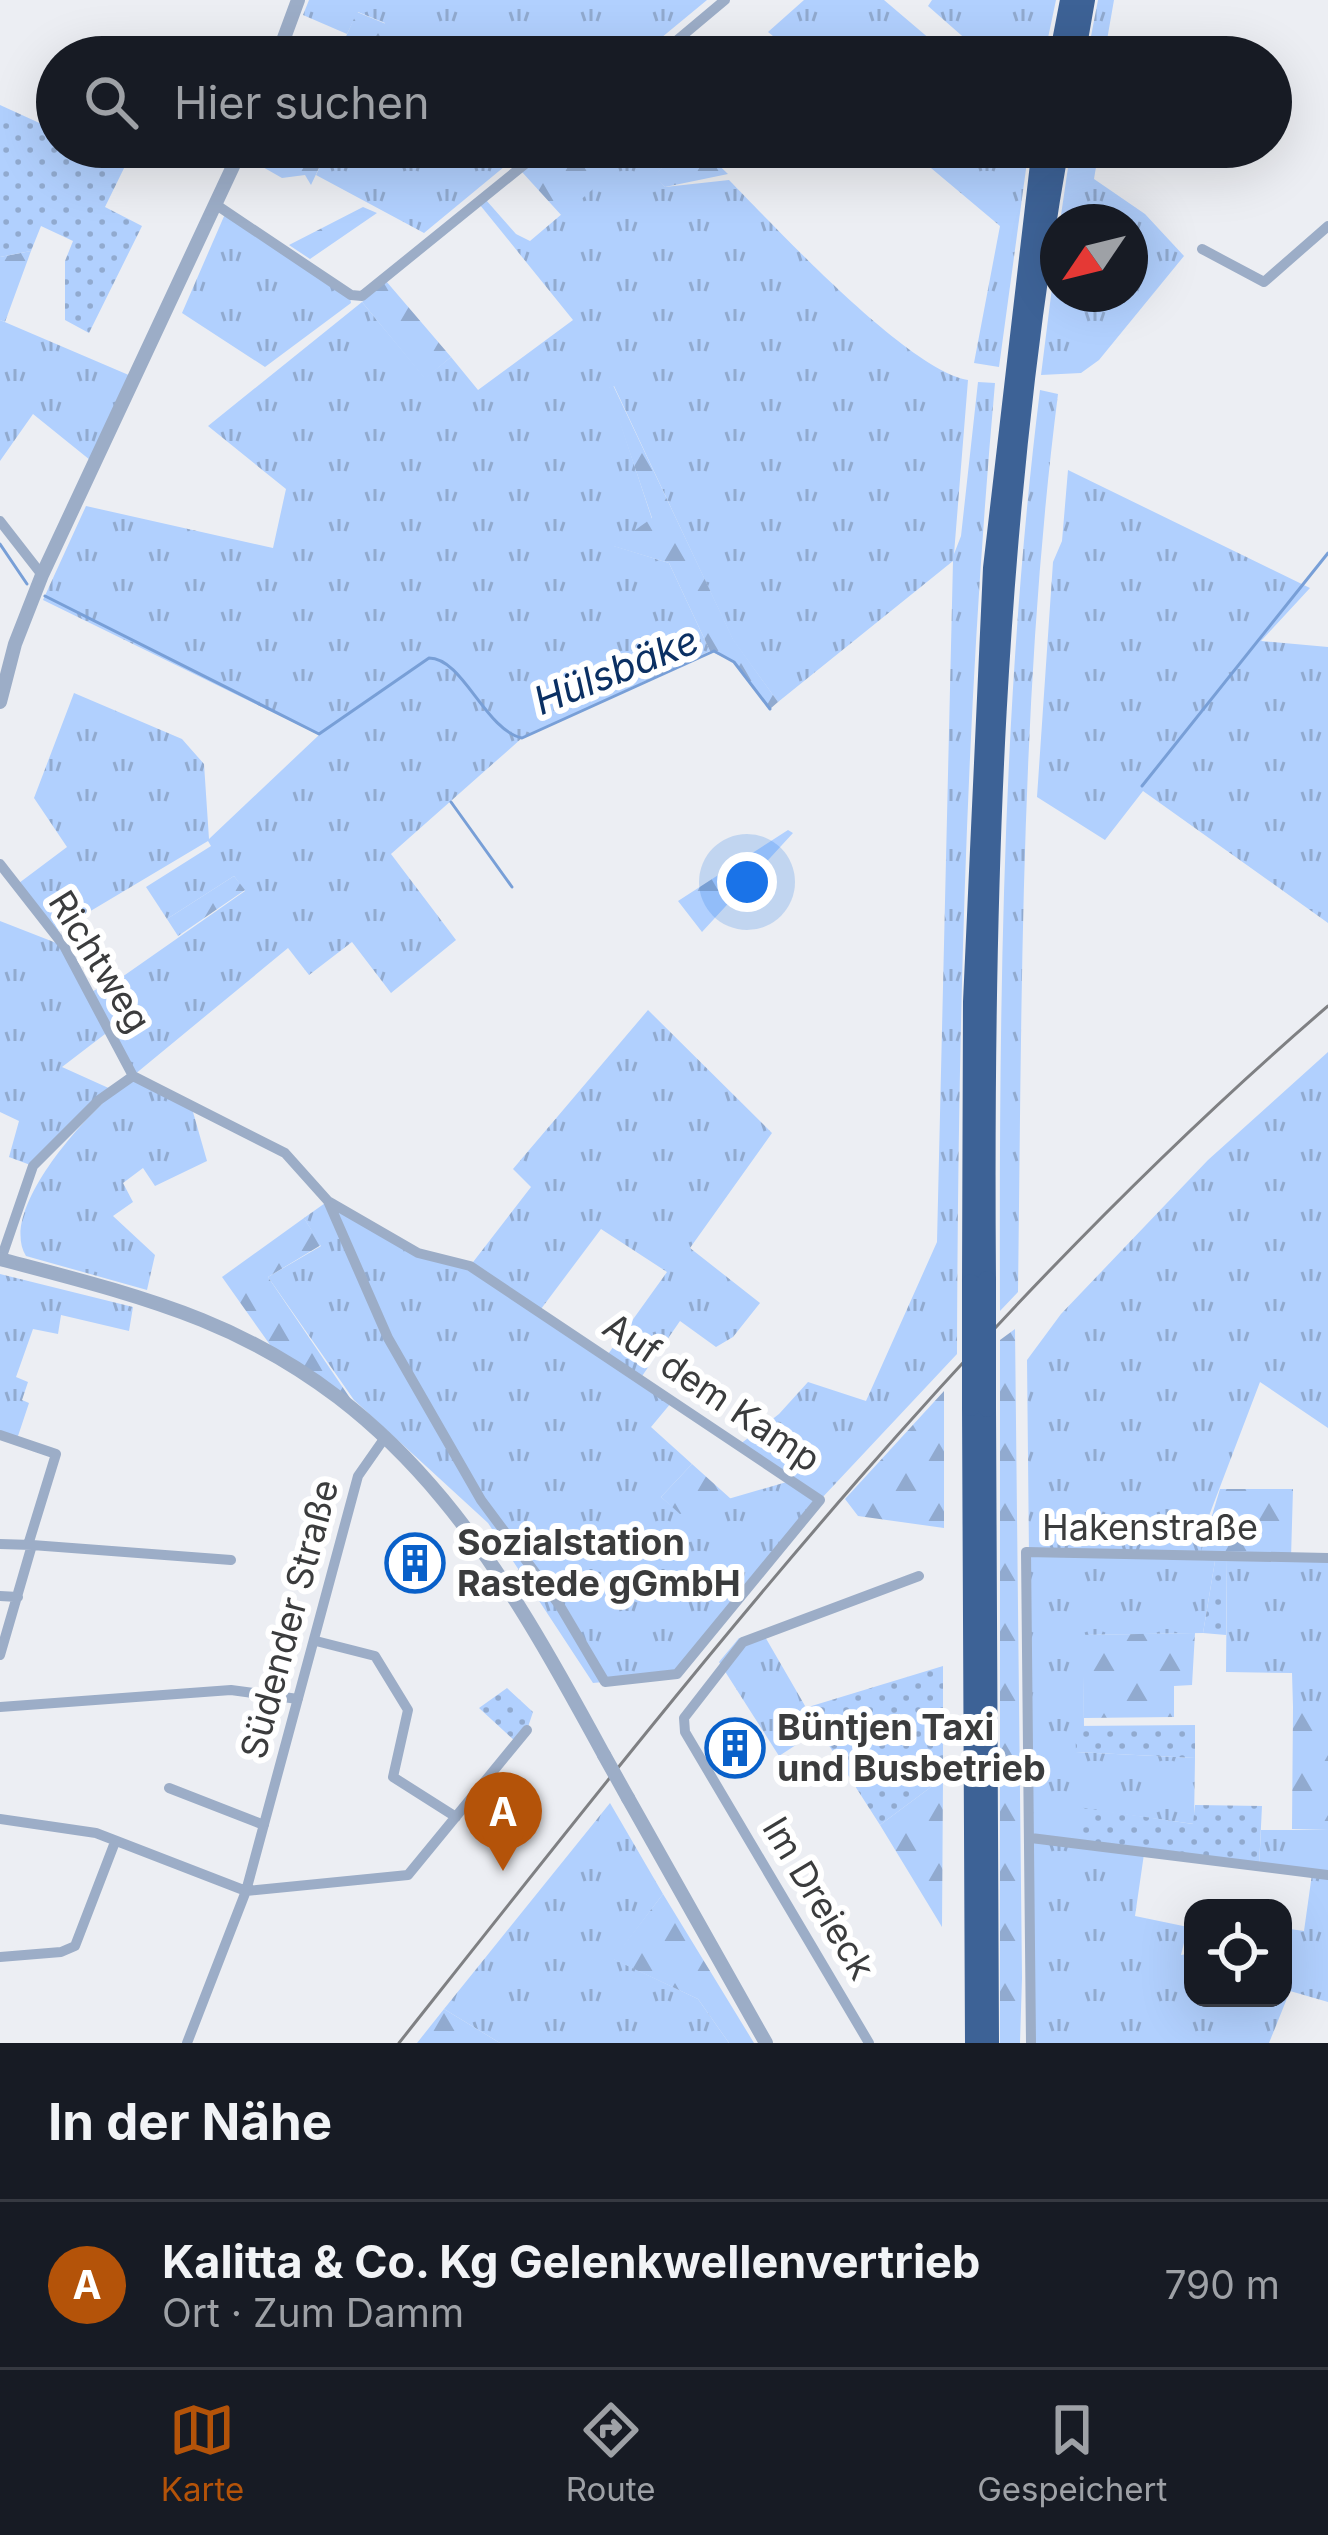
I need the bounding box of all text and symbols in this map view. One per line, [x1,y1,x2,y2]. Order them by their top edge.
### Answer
search box [36,36,1292,168]
icon: search [78,69,144,135]
text: Hier suchen [174,75,430,130]
north arrow [1040,204,1148,312]
water label: Hülsbäke [527,615,705,724]
your location [717,852,777,912]
street label: Richtweg [40,882,160,1040]
street label: Auf dem Kamp [595,1303,829,1481]
street label: Südender Straße [231,1475,347,1763]
street label: Hakenstraße [1042,1505,1258,1549]
place label: Sozialstation Rastede gGmbH [457,1520,741,1605]
building icon: Sozialstation Rastede gGmbH [384,1532,446,1594]
place label: Büntjen Taxi und Busbetrieb [777,1705,1046,1790]
building icon: Büntjen Taxi und Busbetrieb [704,1717,766,1779]
pin: A [464,1772,542,1871]
street label: Im Dreieck [753,1809,885,1987]
map controls [1184,1899,1292,2007]
button: locate [1184,1899,1292,2007]
text: In der Nähe [48,2091,332,2152]
text: Kalitta & Co. Kg Gelenkwellenvertrieb [162,2234,980,2289]
text: A [72,2261,102,2308]
text: 790 m [1164,2261,1280,2308]
text: Ort · Zum Damm [162,2289,464,2336]
tab: Karte [161,2397,244,2509]
tab: Route [566,2397,656,2509]
tab: Gespeichert [977,2397,1167,2509]

